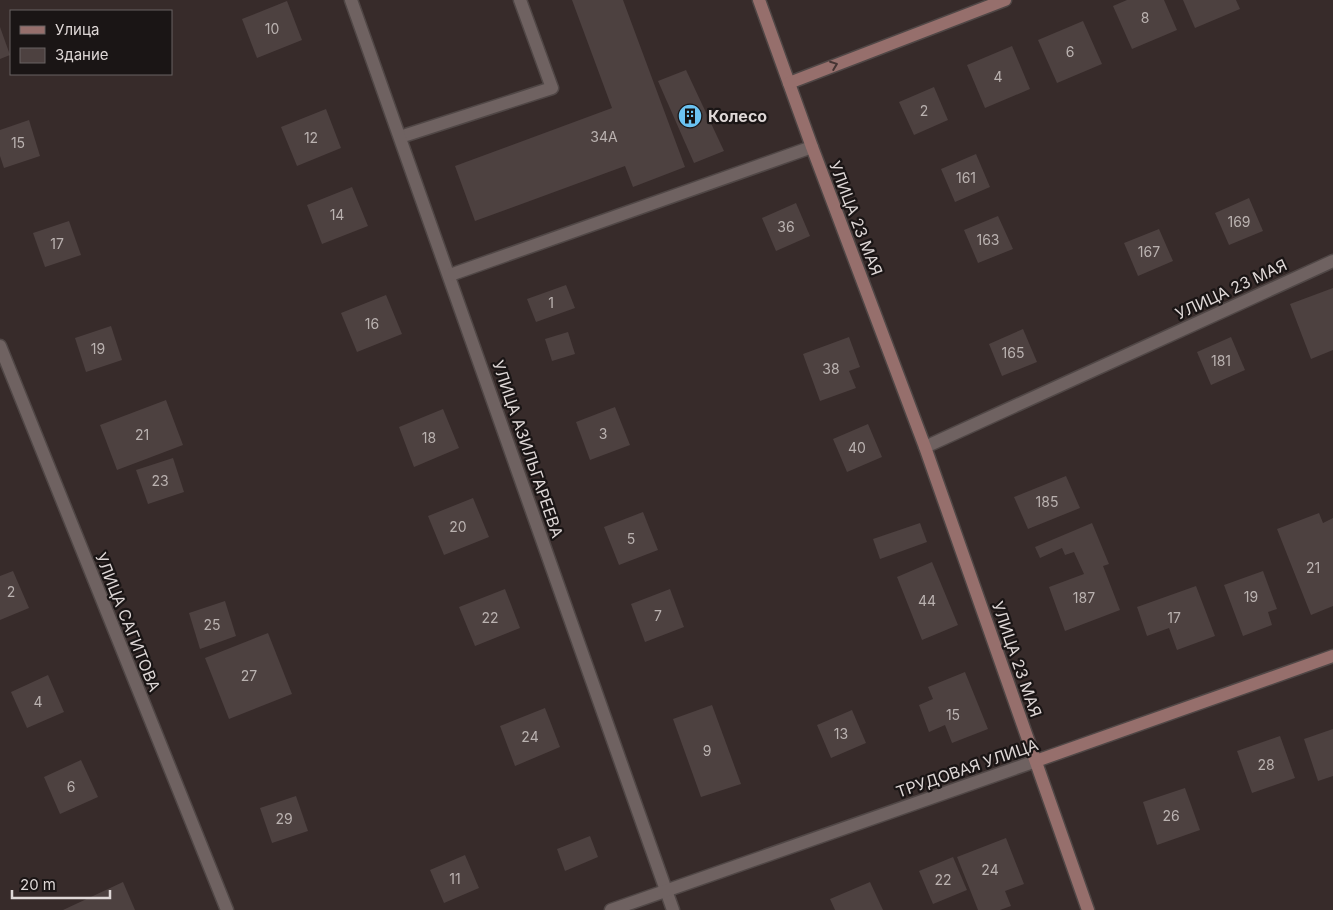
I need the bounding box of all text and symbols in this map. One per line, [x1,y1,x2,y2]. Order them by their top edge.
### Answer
house number: 8 [1141,9,1149,26]
legend [10,10,172,75]
text: Улица [55,20,99,39]
house number: 10 [265,20,279,37]
house number: 6 [1066,43,1074,60]
text: Здание [55,45,109,64]
one-way arrow [830,61,838,71]
house number: 4 [993,68,1003,85]
house number: 2 [920,102,928,119]
building icon: Колесо [677,103,703,129]
place label: Колесо [708,106,767,126]
house number: 34А [590,128,618,145]
house number: 12 [304,129,318,146]
house number: 15 [11,134,25,151]
street label: УЛИЦА 23 МАЯ [825,158,887,278]
house number: 161 [956,169,976,186]
house number: 14 [330,206,344,223]
house number: 169 [1227,213,1251,230]
house number: 36 [777,218,795,235]
house number: 163 [976,231,1000,248]
house number: 17 [50,235,64,252]
house number: 167 [1138,243,1160,260]
street label: УЛИЦА 23 МАЯ [1172,254,1290,324]
house number: 1 [548,294,554,311]
house number: 16 [365,315,379,332]
house number: 19 [91,340,105,357]
house number: 165 [1002,344,1024,361]
house number: 181 [1211,352,1231,369]
street label: УЛИЦА АЗИЛЬГАРЕЕВА [488,358,568,540]
house number: 38 [822,360,840,377]
house number: 3 [599,425,607,442]
house number: 21 [135,426,149,443]
house number: 18 [422,429,436,446]
house number: 40 [848,439,866,456]
house number: 23 [151,472,169,489]
house number: 185 [1036,493,1058,510]
house number: 20 [449,518,467,535]
house number: 5 [627,530,635,547]
street label: УЛИЦА САГИТОВА [91,549,165,695]
house number: 21 [1306,559,1320,576]
house number: 2 [7,583,15,600]
house number: 19 [1244,588,1258,605]
house number: 187 [1073,589,1095,606]
house number: 44 [918,592,936,609]
street label: УЛИЦА 23 МАЯ [988,599,1046,719]
house number: 7 [654,607,662,624]
house number: 22 [481,609,499,626]
house number: 17 [1167,609,1181,626]
house number: 25 [203,616,221,633]
house number: 27 [241,667,257,684]
house number: 4 [33,693,43,710]
house number: 15 [946,706,960,723]
house number: 13 [834,725,848,742]
house number: 24 [521,728,539,745]
street label: ТРУДОВАЯ УЛИЦА [893,734,1041,802]
house number: 9 [703,742,711,759]
house number: 28 [1257,756,1275,773]
house number: 6 [67,778,75,795]
house number: 26 [1162,807,1180,824]
house number: 29 [275,810,293,827]
house number: 24 [981,861,999,878]
scale bar [12,868,110,900]
house number: 11 [449,870,461,887]
house number: 22 [934,871,952,888]
text: 20 m [20,875,56,894]

